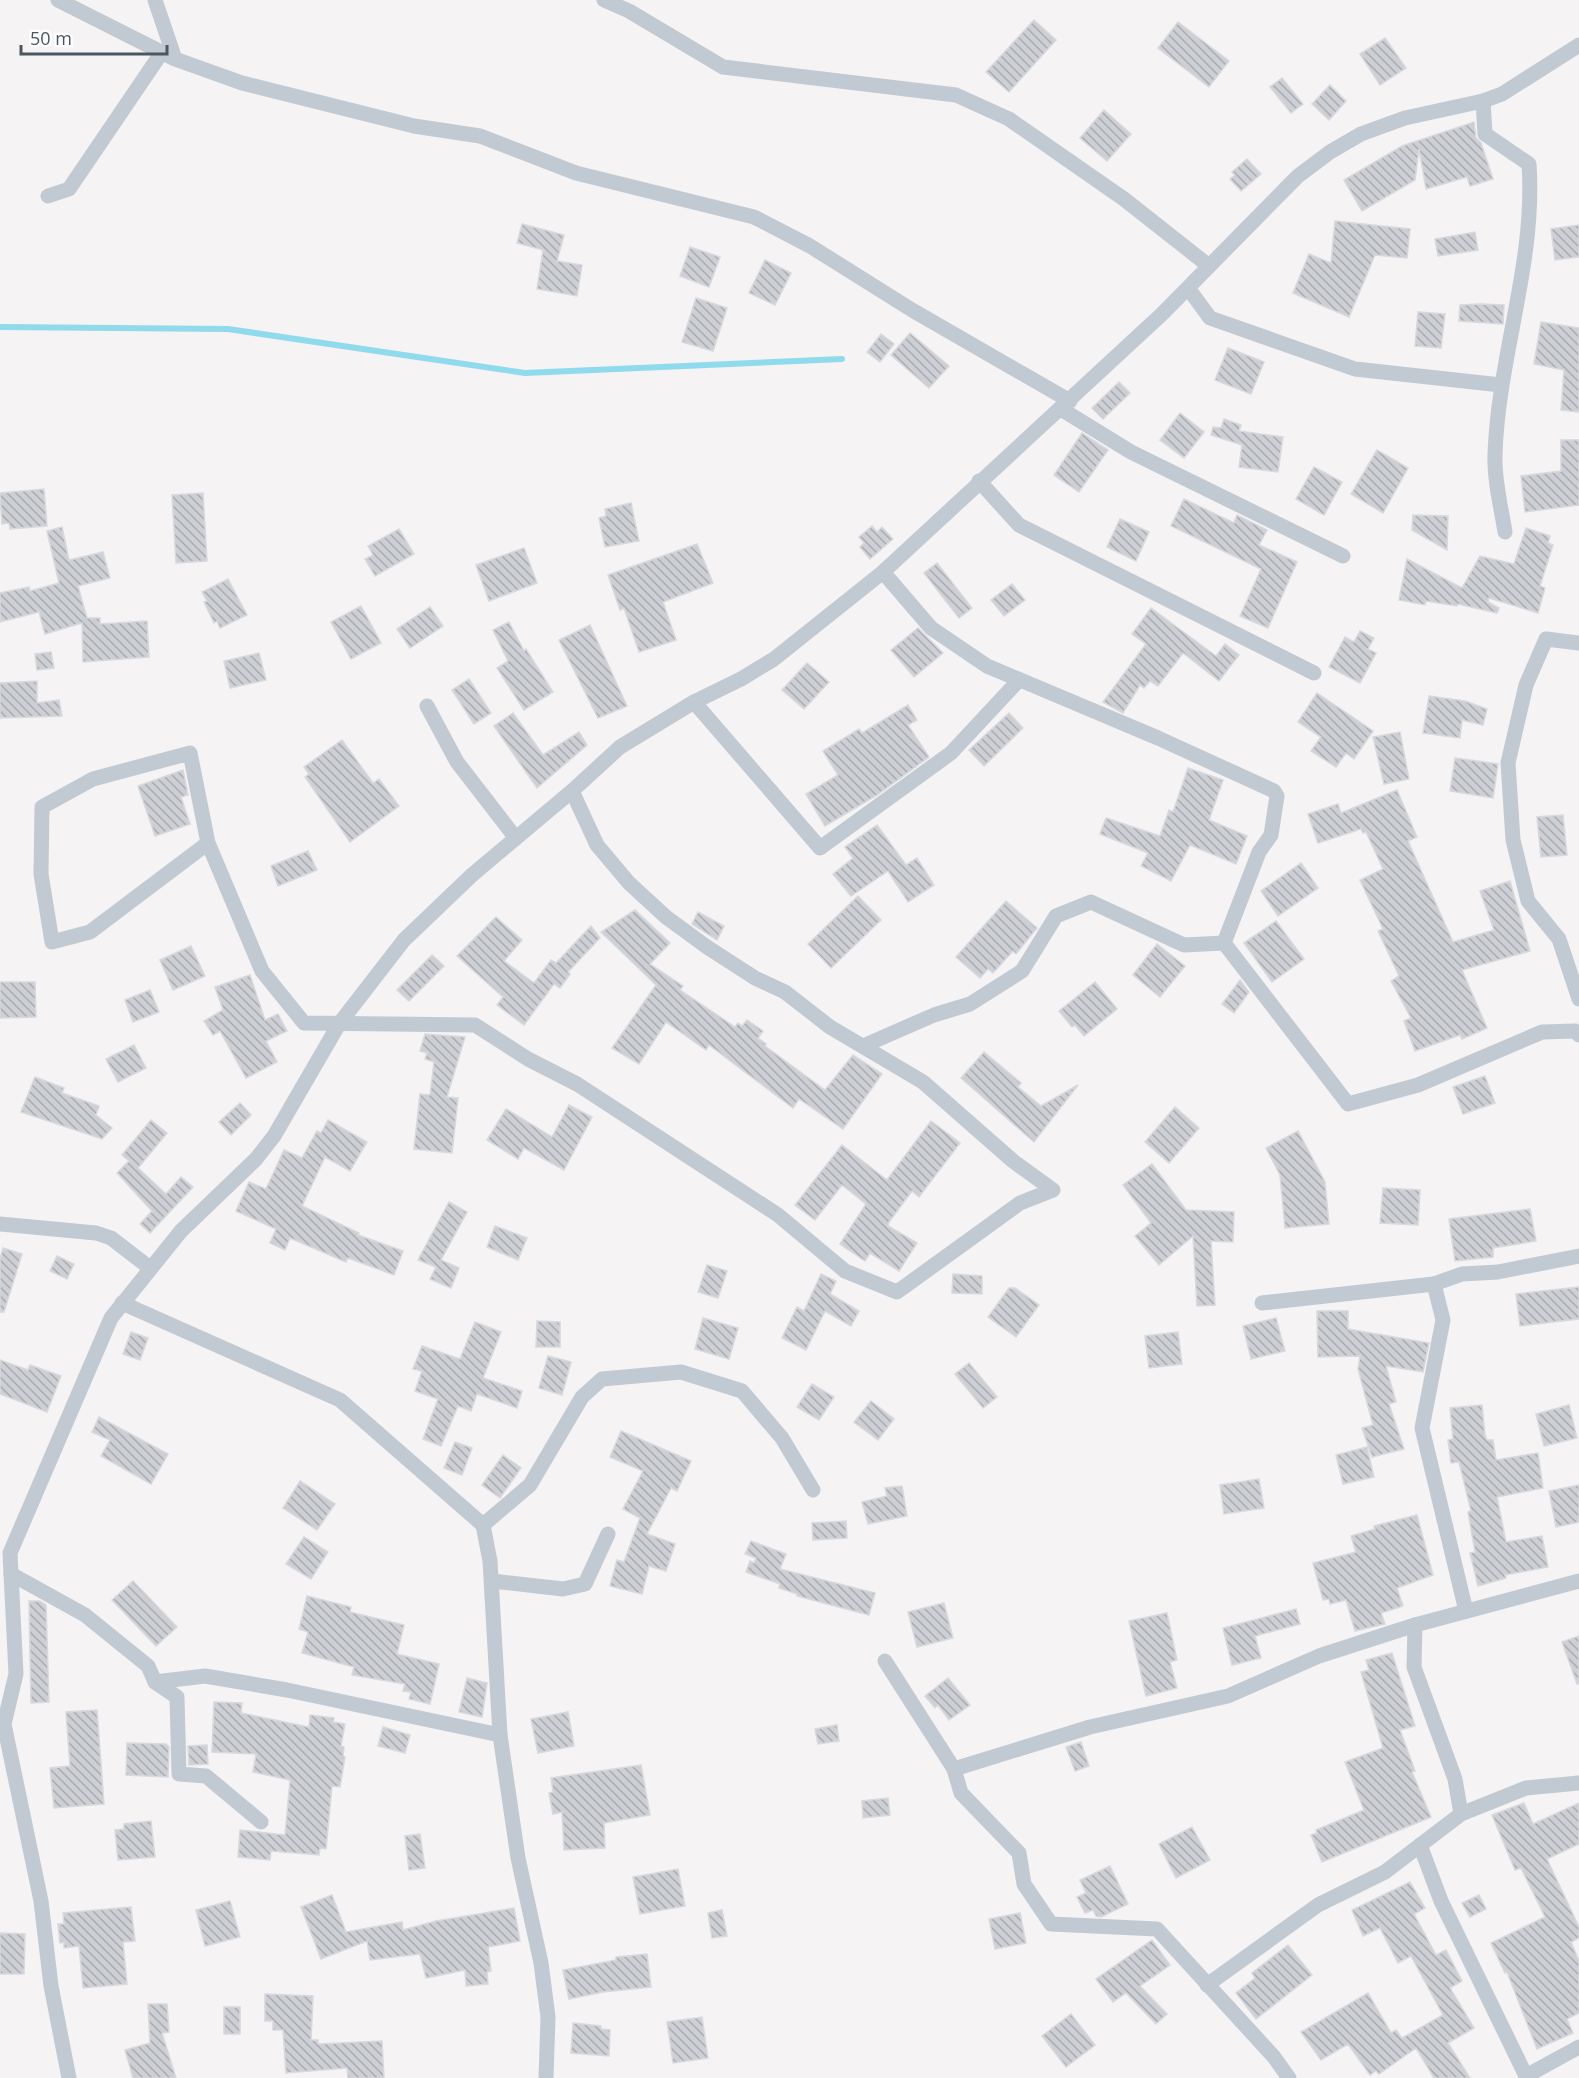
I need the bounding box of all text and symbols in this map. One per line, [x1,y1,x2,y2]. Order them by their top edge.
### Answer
scale bar [21,18,166,56]
text: 50 m [30,26,72,50]

